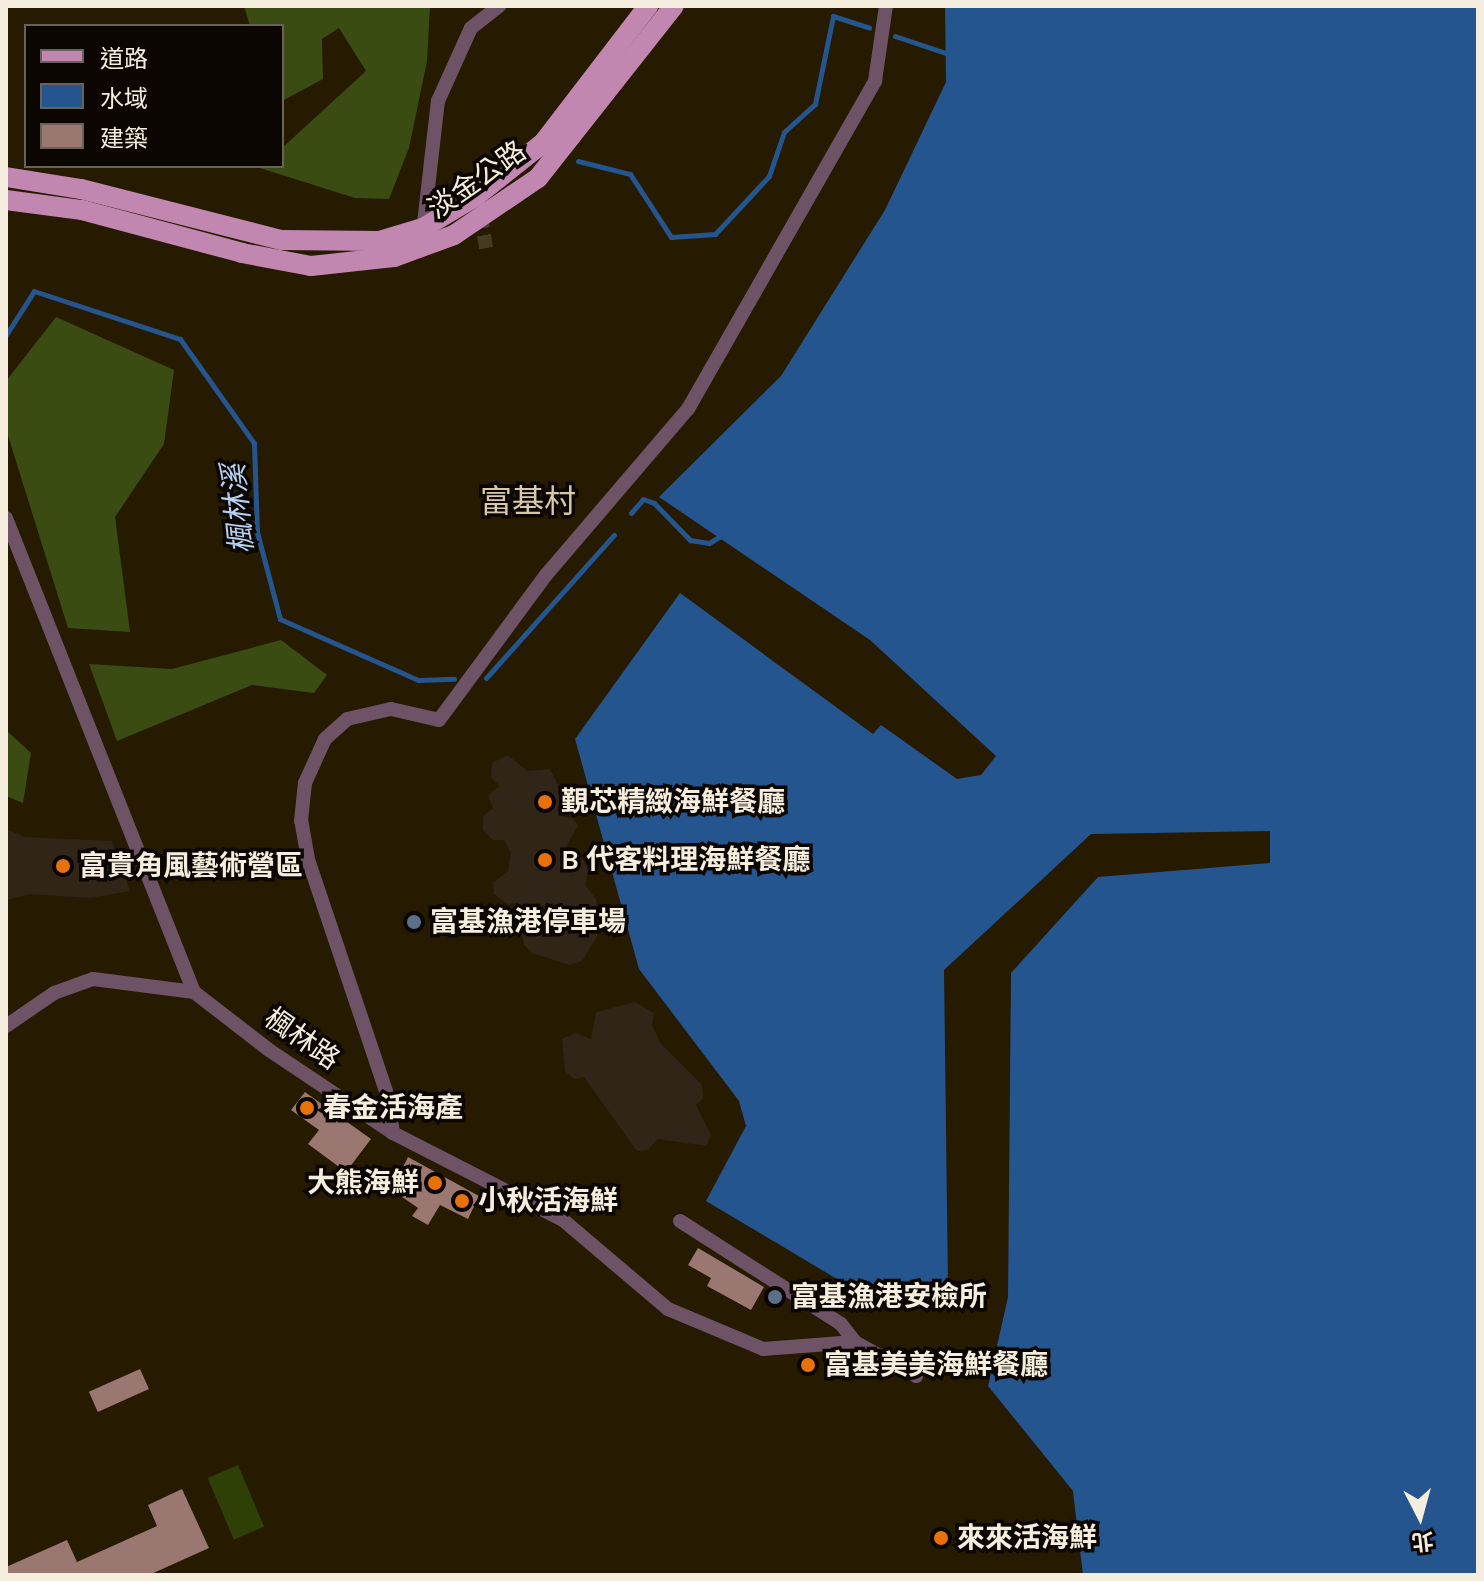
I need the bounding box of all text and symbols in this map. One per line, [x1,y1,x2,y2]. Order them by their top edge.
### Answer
legend [24,24,284,168]
text: 道路 [100,45,148,73]
text: 水域 [100,85,148,113]
text: 建築 [100,125,148,153]
street label: 淡金公路 [421,134,533,226]
water label: 楓林溪 [215,462,261,556]
district label: 富基村 [480,483,576,521]
place label: 覲芯精緻海鮮餐廳 [561,785,785,819]
marker: 覲芯精緻海鮮餐廳 [536,793,554,811]
place label: B 代客料理海鮮餐廳 [561,843,810,877]
place label: 富貴角風藝術營區 [79,849,303,883]
marker: B 代客料理海鮮餐廳 [536,851,554,869]
marker: 富貴角風藝術營區 [54,857,72,875]
place label: 富基漁港停車場 [430,905,626,939]
marker: 富基漁港停車場 [405,913,423,931]
street label: 楓林路 [258,1001,346,1077]
place label: 春金活海產 [323,1091,463,1125]
marker: 春金活海產 [298,1099,316,1117]
place label: 大熊海鮮 [307,1166,419,1200]
marker: 大熊海鮮 [426,1174,444,1192]
place label: 小秋活海鮮 [478,1184,618,1218]
marker: 小秋活海鮮 [453,1192,471,1210]
place label: 富基漁港安檢所 [791,1280,987,1314]
marker: 富基漁港安檢所 [766,1288,784,1306]
place label: 富基美美海鮮餐廳 [824,1348,1048,1382]
marker: 富基美美海鮮餐廳 [799,1356,817,1374]
north arrow [1380,1477,1460,1557]
place label: 來來活海鮮 [957,1521,1097,1555]
text: 北 [1410,1527,1435,1555]
marker: 來來活海鮮 [932,1529,950,1547]

